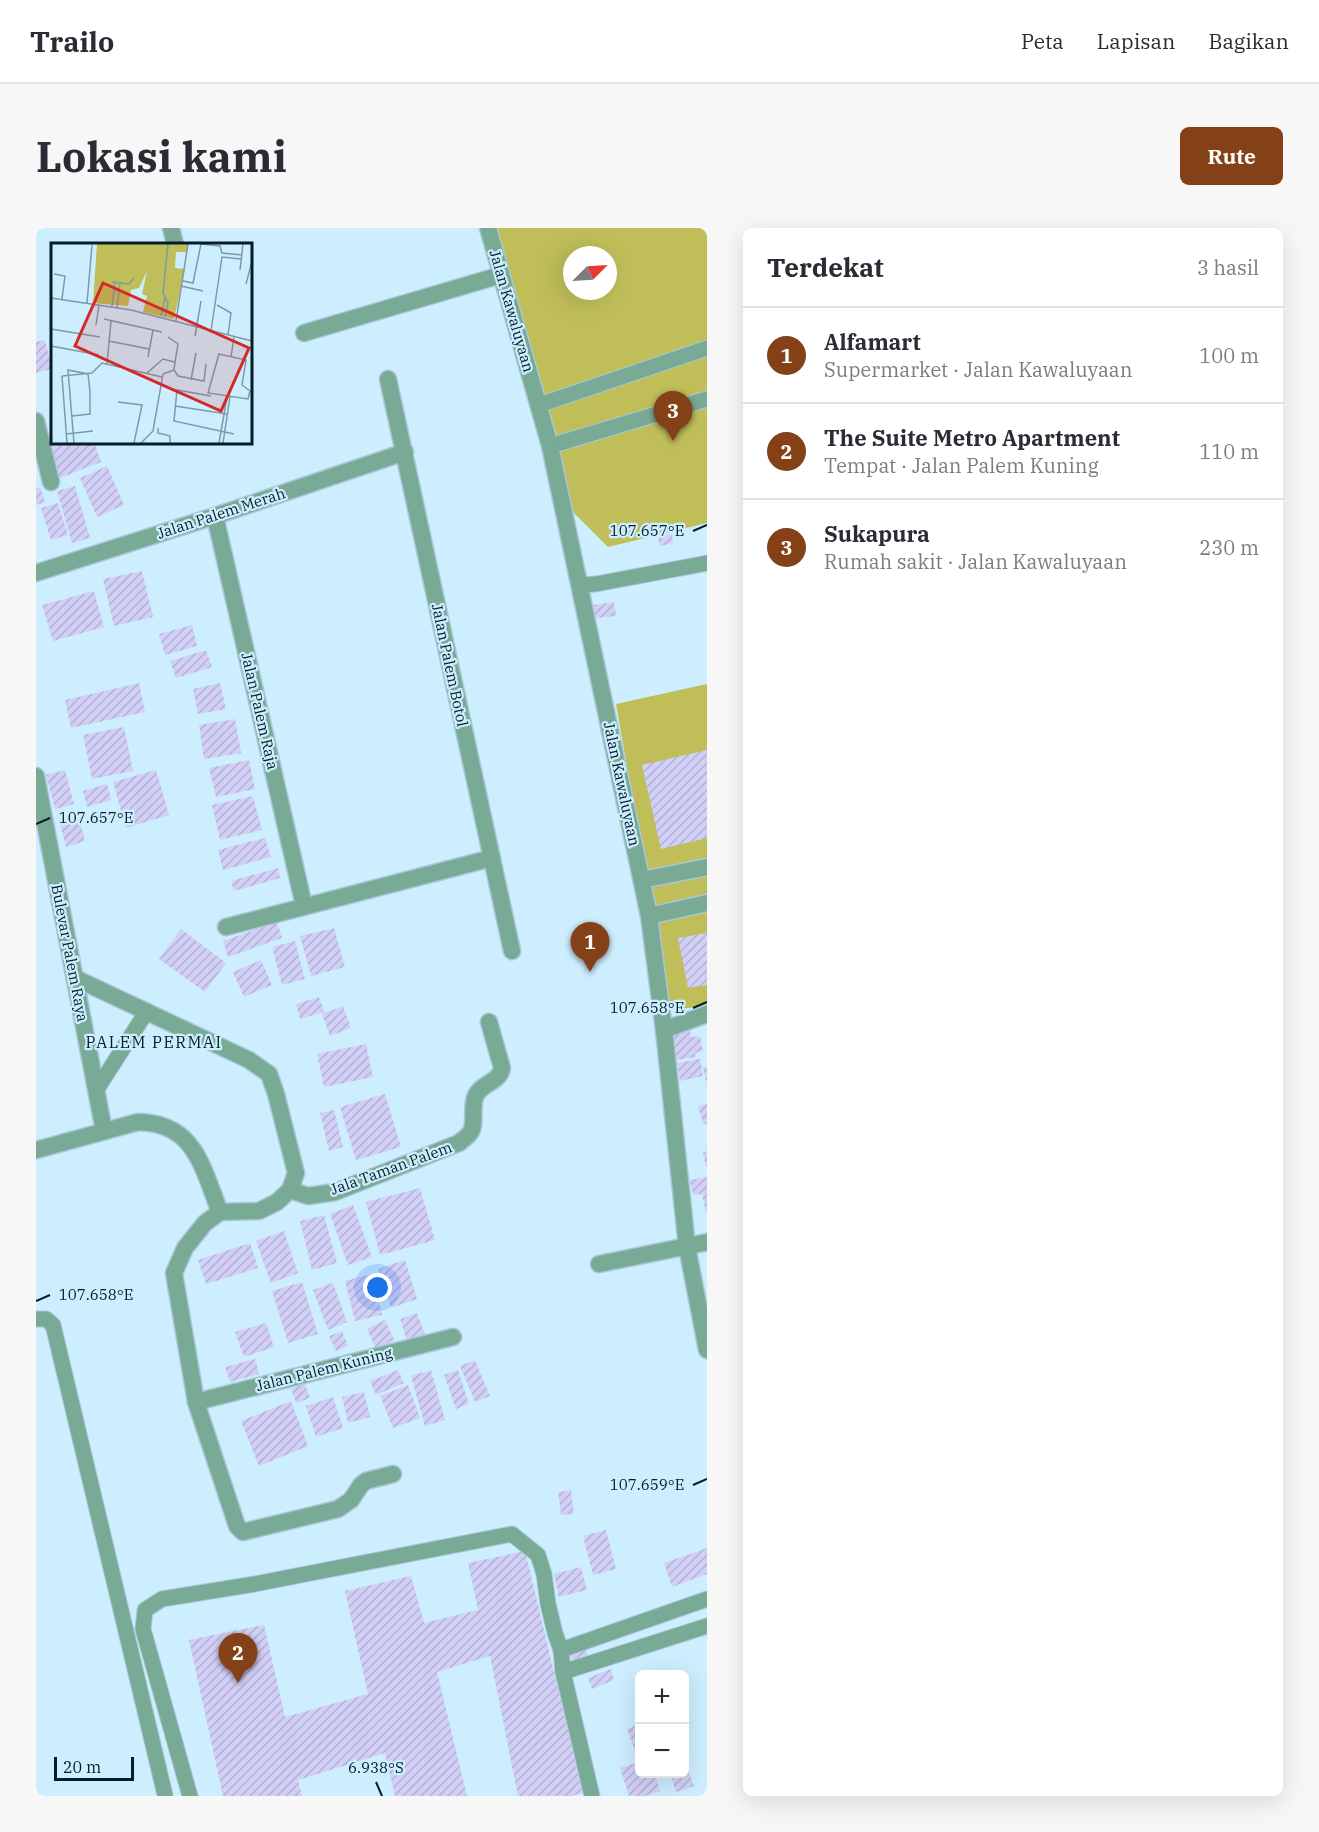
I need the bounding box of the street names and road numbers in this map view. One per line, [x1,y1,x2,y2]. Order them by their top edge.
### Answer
street label: Jalan Kawaluyaan [485,248,539,375]
street label: Jalan Palem Merah [154,483,288,543]
street label: Jalan Palem Botol [428,602,472,728]
street label: Jalan Palem Raja [237,651,283,771]
street label: Jalan Kawaluyaan [600,720,645,848]
street label: Bulevar Palem Raya [47,883,93,1023]
street label: Jala Taman Palem [327,1137,455,1199]
street label: Jalan Palem Kuning [254,1343,394,1395]

